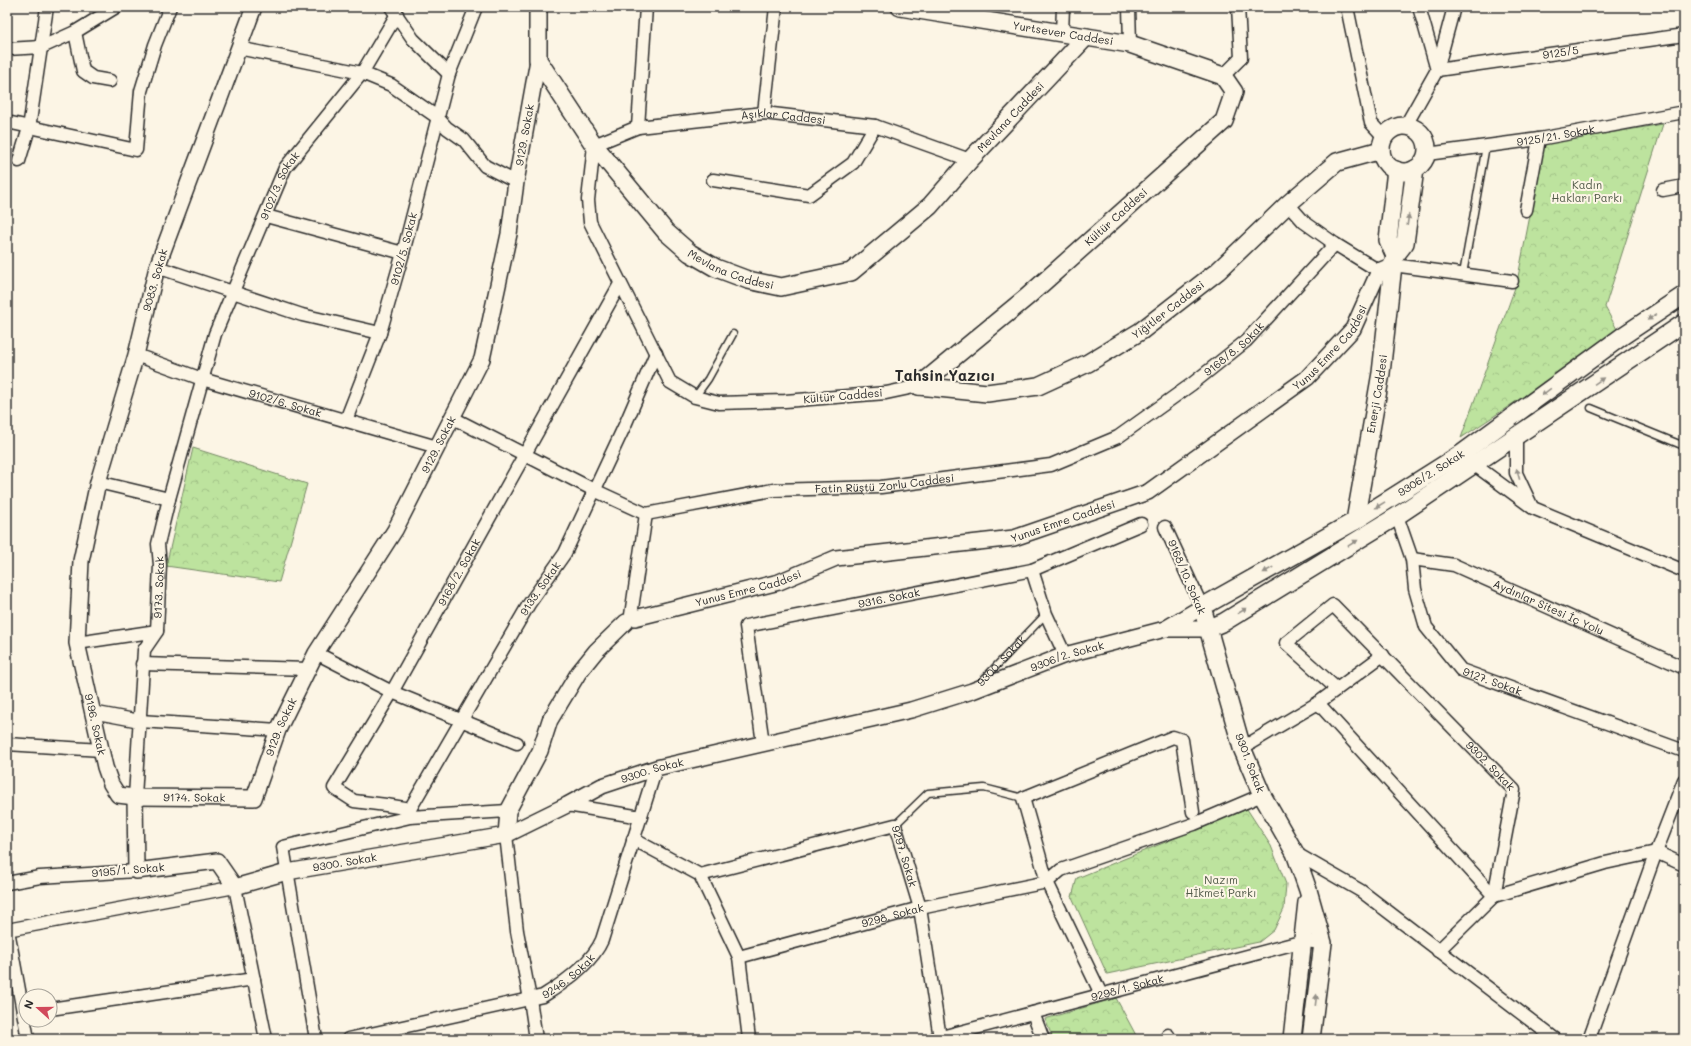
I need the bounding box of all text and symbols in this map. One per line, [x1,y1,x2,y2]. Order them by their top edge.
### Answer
street label: Yurtsever Caddesi [1012,17,1114,48]
street label: 9125/5 [1541,42,1579,62]
street label: Mevlana Caddesi [973,78,1047,155]
street label: 9129. Sokak [511,103,537,167]
street label: Aşıklar Caddesi [740,105,827,127]
street label: 9125/21. Sokak [1516,121,1596,149]
street label: 9102/3. Sokak [256,148,303,222]
park label: Kadın Hakları Parkı [1551,177,1623,205]
street label: Kültür Caddesi [1081,184,1150,249]
street label: 9102/5. Sokak [386,210,420,287]
one-way arrow [1405,214,1411,226]
street label: Mevlana Caddesi [685,245,775,292]
street label: 9083. Sokak [138,247,171,313]
street label: Yiğitler Caddesi [1128,277,1207,342]
street label: Yunus Emre Caddesi [1289,302,1370,393]
one-way arrow [1646,313,1657,321]
street label: 9168/8. Sokak [1200,318,1267,379]
street label: Enerji Caddesi [1363,354,1390,434]
district label: Tahsin Yazıcı [895,365,995,385]
one-way arrow [1594,377,1604,385]
street label: 9102/6. Sokak [247,385,324,420]
street label: Kültür Caddesi [803,385,883,406]
one-way arrow [1540,388,1551,396]
street label: 9129. Sokak [417,413,459,475]
street label: 9306/2. Sokak [1395,446,1467,499]
one-way arrow [1515,468,1521,480]
street label: Fatin Rüştü Zorlu Caddesi [815,470,955,496]
street label: Yunus Emre Caddesi [1008,496,1117,546]
one-way arrow [1375,501,1385,509]
street label: 9168/2. Sokak [434,535,483,608]
street label: 9168/10. Sokak [1165,537,1210,617]
one-way arrow [1347,540,1359,547]
street label: 9173. Sokak [150,556,167,619]
street label: 9133. Sokak [516,558,564,618]
street label: Yunus Emre Caddesi [693,566,803,610]
one-way arrow [1262,567,1274,573]
street label: Aydınlar Sitesi İç Yolu [1491,576,1606,638]
street label: 9316. Sokak [857,584,921,611]
one-way arrow [1237,607,1247,615]
street label: 9300. Sokak [973,632,1029,689]
street label: 9306/2. Sokak [1028,637,1106,675]
street label: 9127. Sokak [1461,663,1524,699]
street label: 9196. Sokak [82,692,110,757]
street label: 9129. Sokak [261,695,300,758]
street label: 9301. Sokak [1232,731,1269,795]
street label: 9302. Sokak [1463,737,1518,794]
street label: 9300. Sokak [619,754,685,786]
street label: 9174. Sokak [163,789,226,805]
street label: 9297. Sokak [889,824,921,889]
street label: 9300. Sokak [312,849,378,875]
street label: 9195/1. Sokak [91,859,165,880]
park label: Nazım Hİkmet Parkı [1186,872,1256,900]
street label: 9298. Sokak [860,899,925,931]
street label: 9246. Sokak [539,950,598,1002]
street label: 9298/1. Sokak [1089,970,1165,1004]
north arrow [18,988,58,1028]
one-way arrow [1313,994,1319,1006]
text: N [20,998,37,1011]

